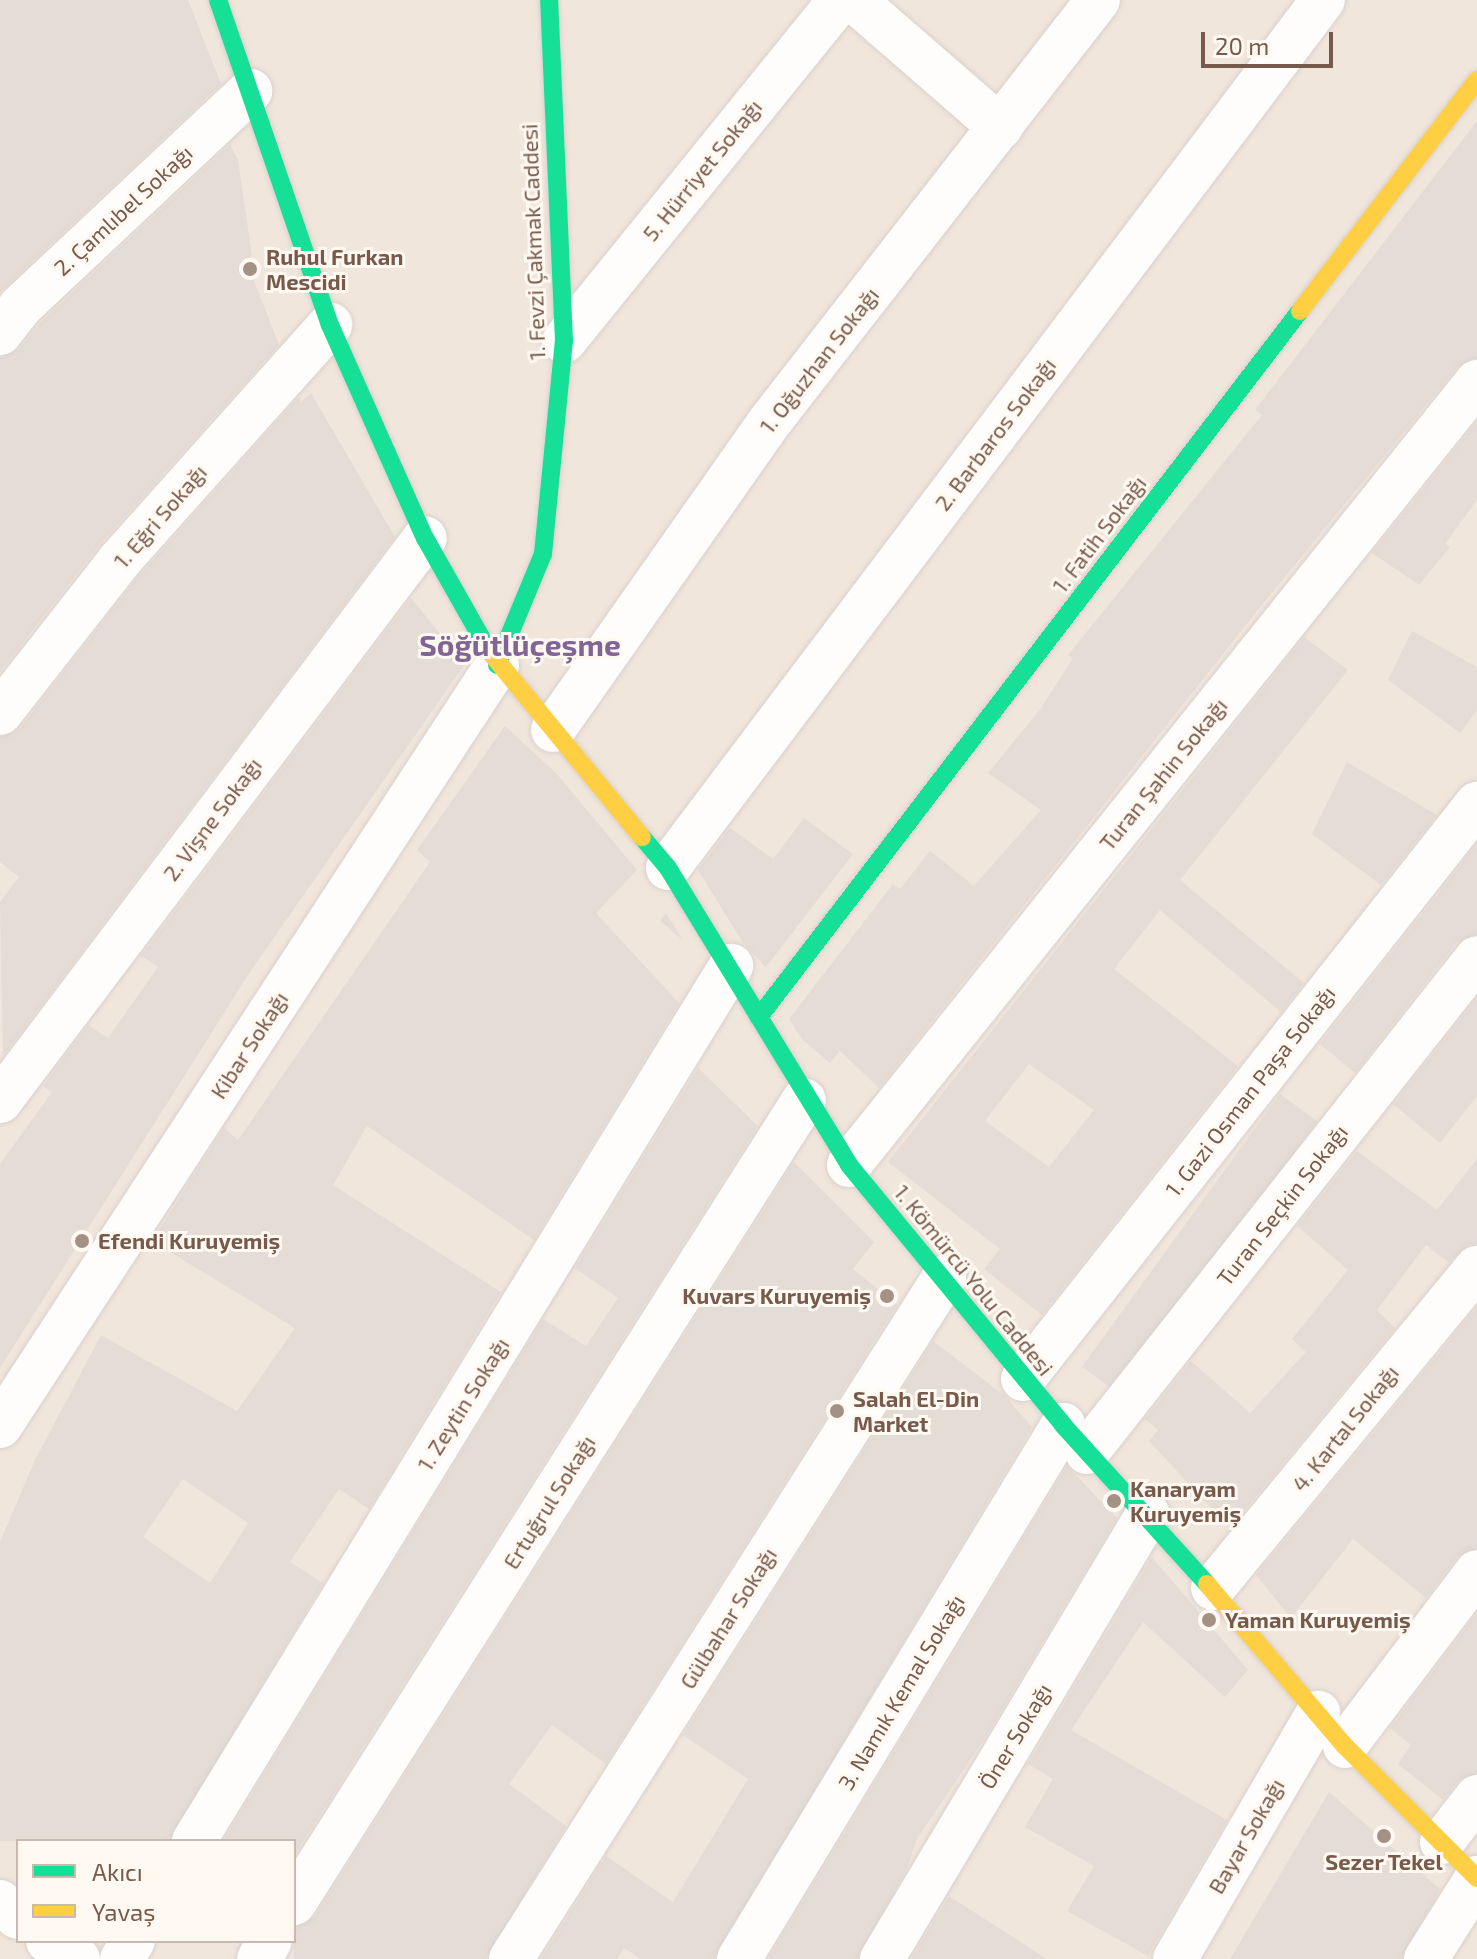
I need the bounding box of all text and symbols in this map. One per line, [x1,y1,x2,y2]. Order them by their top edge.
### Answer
scale bar [1205,16,1337,66]
text: 20 m [1215,31,1269,60]
street label: 5. Hürriyet Sokağı [637,94,767,246]
street label: 1. Fevzi Çakmak Caddesi [516,123,550,361]
street label: 2. Çamlıbel Sokağı [48,139,198,281]
place label: Ruhul Furkan Mescidi [266,243,404,294]
marker: Ruhul Furkan Mescidi [241,260,259,278]
street label: 1. Oğuzhan Sokağı [754,282,884,438]
street label: 2. Barbaros Sokağı [929,352,1061,516]
street label: 1. Eğri Sokağı [108,459,212,573]
street label: 1. Fatih Sokağı [1046,470,1152,598]
district label: Söğütlüçeşme [419,626,621,662]
street label: Turan Şahin Sokağı [1094,693,1232,855]
street label: 2. Vişne Sokağı [157,752,267,886]
street label: 1. Gazi Osman Paşa Sokağı [1160,980,1340,1202]
street label: Kibar Sokağı [205,986,293,1104]
street label: Turan Seçkin Sokağı [1211,1119,1353,1291]
street label: 1. Kömürcü Yolu Caddesi [889,1179,1059,1381]
place label: Efendi Kuruyemiş [98,1228,280,1254]
marker: Efendi Kuruyemiş [73,1232,91,1250]
place label: Kuvars Kuruyemiş [682,1283,871,1309]
marker: Kuvars Kuruyemiş [878,1287,896,1305]
street label: 1. Zeytin Sokağı [412,1333,514,1475]
street label: 4. Kartal Sokağı [1286,1359,1404,1497]
place label: Salah El-Din Market [853,1385,979,1436]
marker: Salah El-Din Market [828,1402,846,1420]
street label: Ertuğrul Sokağı [497,1430,601,1574]
place label: Kanaryam Kuruyemiş [1130,1475,1241,1526]
marker: Kanaryam Kuruyemiş [1105,1492,1123,1510]
street label: Gülbahar Sokağı [674,1542,782,1694]
street label: 3. Namık Kemal Sokağı [832,1589,970,1795]
place label: Yaman Kuruyemiş [1225,1607,1411,1633]
marker: Yaman Kuruyemiş [1200,1611,1218,1629]
street label: Öner Sokağı [973,1678,1057,1794]
street label: Bayar Sokağı [1202,1774,1290,1898]
marker: Sezer Tekel [1375,1827,1393,1845]
legend [16,1839,296,1943]
place label: Sezer Tekel [1325,1849,1443,1875]
text: Akıcı [92,1857,143,1886]
text: Yavaş [92,1897,155,1926]

